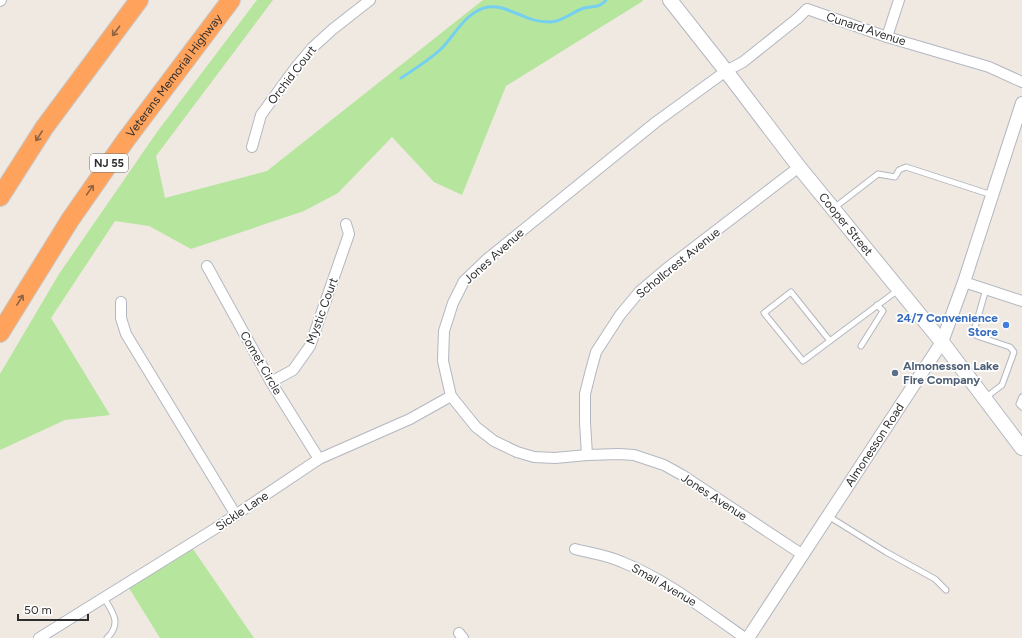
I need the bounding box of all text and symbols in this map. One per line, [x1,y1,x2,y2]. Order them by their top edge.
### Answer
street label: Cunard Avenue [824,10,908,49]
street label: Veterans Memorial Highway [123,11,225,140]
one-way arrow [112,26,120,37]
street label: Orchid Court [265,43,319,107]
one-way arrow [35,130,43,141]
road number: NJ 55 [90,154,128,172]
one-way arrow [86,185,94,196]
street label: Cooper Street [816,190,876,259]
street label: Jones Avenue [461,225,527,286]
street label: Schollcrest Avenue [633,225,723,301]
street label: Mystic Court [303,275,341,346]
one-way arrow [16,295,24,306]
place label: 24/7 Convenience Store [897,311,998,339]
marker: 24/7 Convenience Store [1001,320,1011,330]
street label: Comet Circle [237,329,285,398]
place label: Almonesson Lake Fire Company [903,359,999,387]
marker: Almonesson Lake Fire Company [890,368,900,378]
street label: Almonesson Road [842,401,907,489]
street label: Jones Avenue [679,471,750,524]
street label: Sickle Lane [213,488,271,534]
street label: Small Avenue [629,561,699,609]
scale bar [18,596,88,622]
text: 50 m [24,603,52,617]

